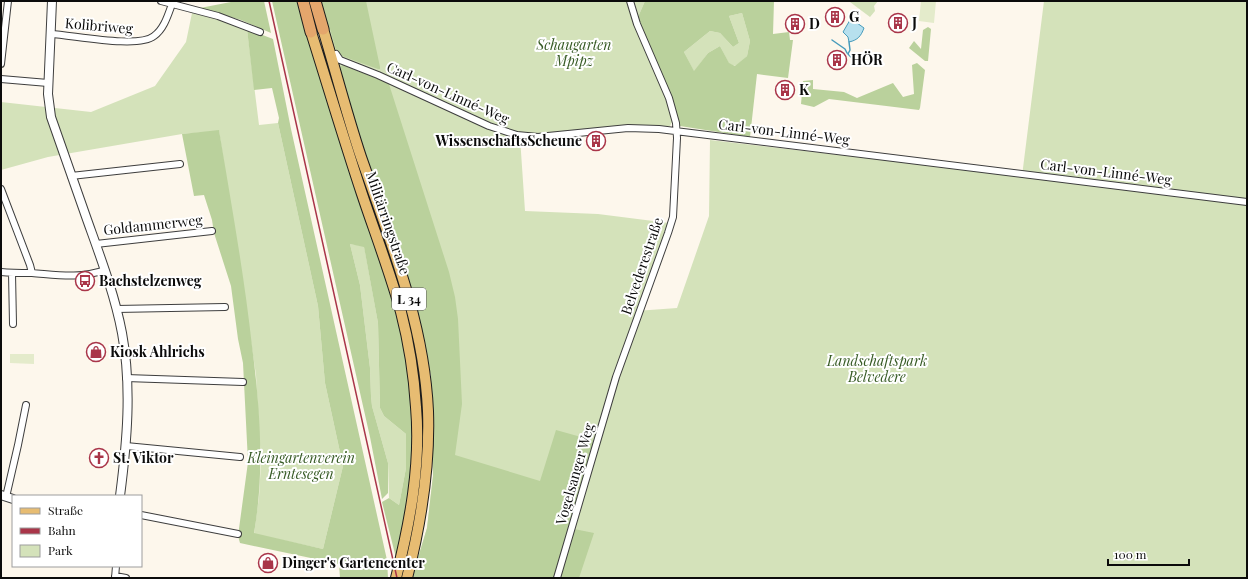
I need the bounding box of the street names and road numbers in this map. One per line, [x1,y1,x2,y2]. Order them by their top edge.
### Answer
street label: Kolibriweg [64,13,134,38]
street label: Carl-von-Linné-Weg [384,57,513,128]
street label: Carl-von-Linné-Weg [717,114,852,149]
street label: Carl-von-Linné-Weg [1039,154,1174,189]
street label: Militärringstraße [362,169,415,277]
street label: Goldammerweg [102,210,204,239]
street label: Belvederestraße [616,215,667,317]
road number: L 34 [392,288,426,310]
street label: Vogelsanger Weg [551,420,598,528]

